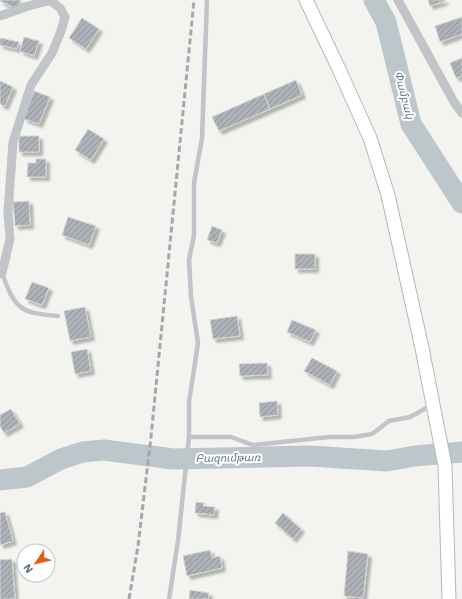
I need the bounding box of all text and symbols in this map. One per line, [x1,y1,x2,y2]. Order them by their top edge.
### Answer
water label: Փամբակ [392,70,416,121]
water label: Բազումթառ [195,451,261,465]
north arrow [16,543,56,583]
text: N [21,561,36,576]

